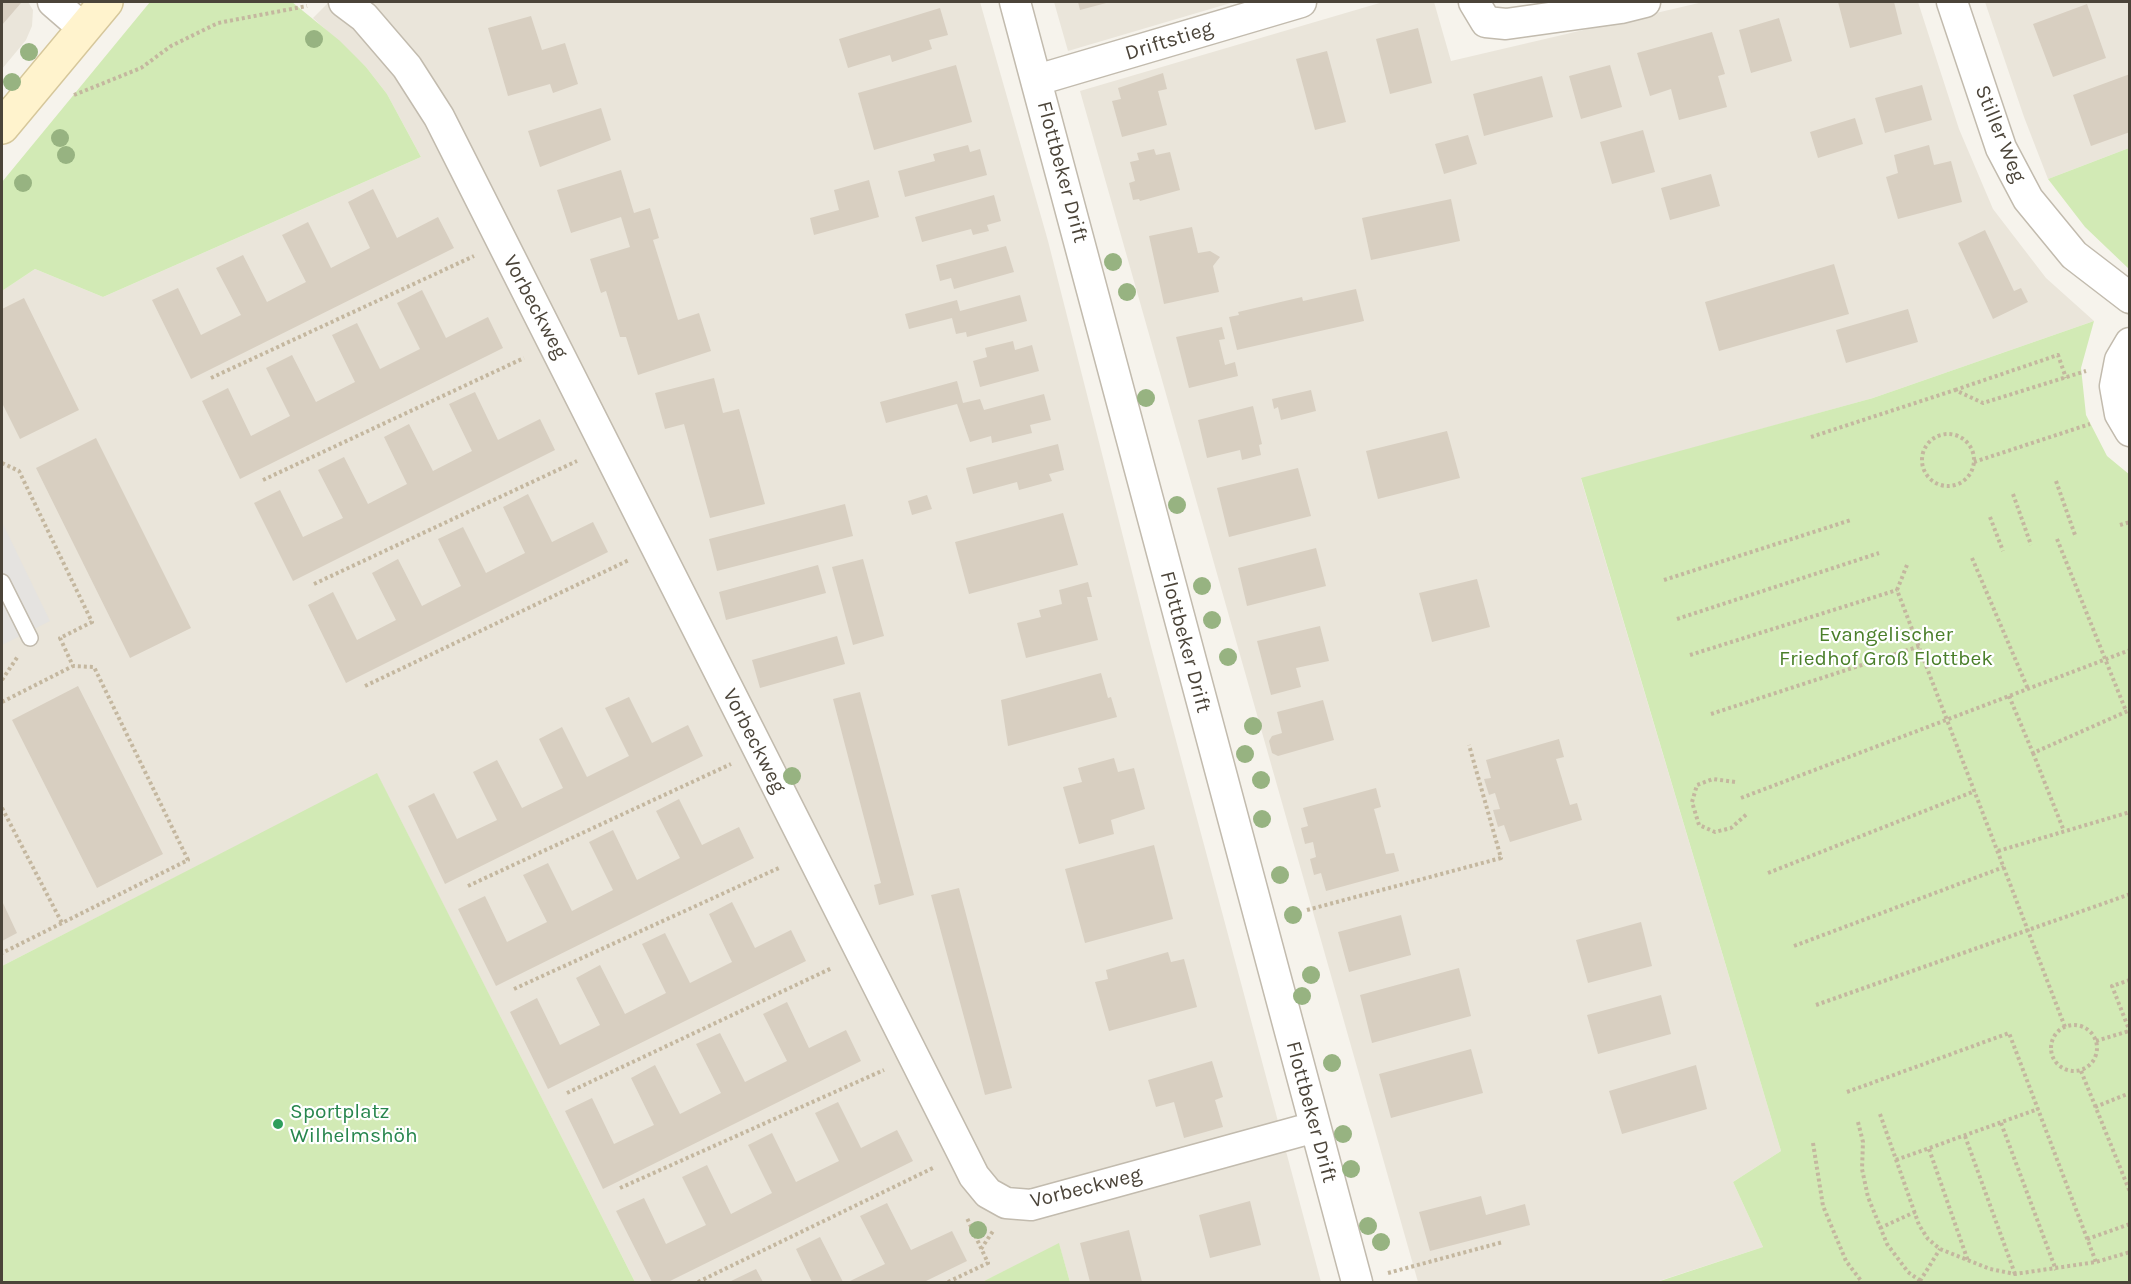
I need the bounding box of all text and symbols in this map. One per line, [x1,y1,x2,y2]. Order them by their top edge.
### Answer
street label: Driftstieg [1122,16,1216,66]
street label: Stiller Weg [1969,82,2031,186]
street label: Flottbeker Drift [1031,99,1093,245]
street label: Vorbeckweg [497,251,573,363]
street label: Flottbeker Drift [1154,569,1216,715]
park label: Evangelischer Friedhof Groß Flottbek [1779,622,1993,672]
street label: Vorbeckweg [717,685,791,797]
street label: Flottbeker Drift [1280,1039,1342,1185]
place label: Sportplatz Wilhelmshöh [290,1099,418,1149]
marker: Sportplatz Wilhelmshöh [271,1117,285,1131]
street label: Vorbeckweg [1028,1162,1144,1214]

